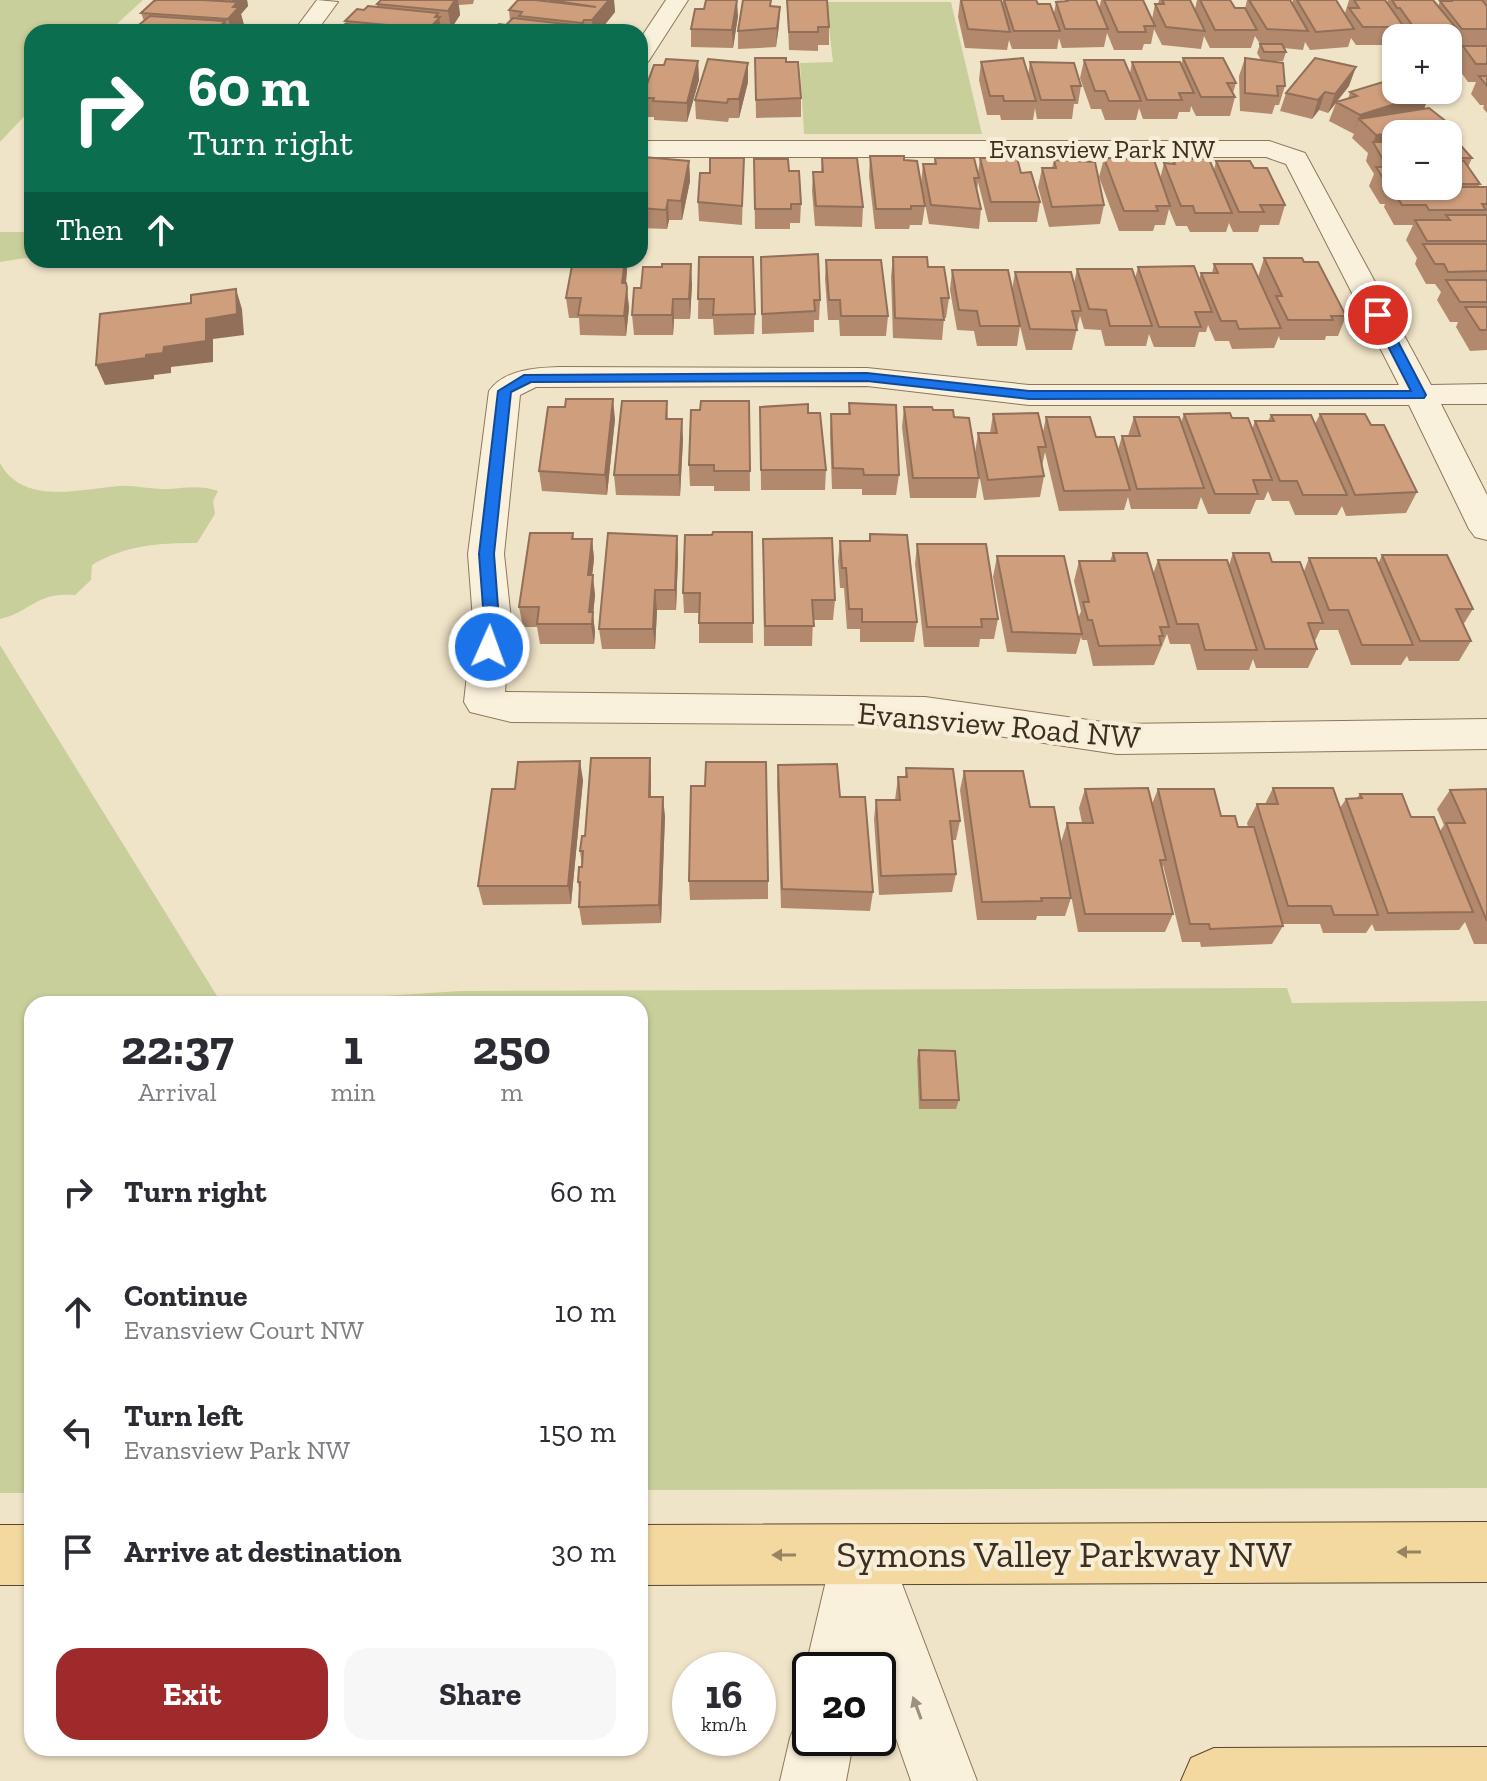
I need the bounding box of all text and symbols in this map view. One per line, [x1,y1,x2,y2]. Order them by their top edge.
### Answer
map controls [1382,24,1462,200]
button: + [1382,24,1462,104]
text: 60 m [188,53,310,120]
icon: right [56,56,160,160]
button: − [1382,120,1462,200]
text: Turn right [188,121,353,164]
street label: Evansview Park NW [989,133,1216,165]
icon: ahead [139,208,183,252]
text: Then [56,212,123,248]
pin [1344,281,1412,349]
icon: arrive [1356,293,1400,337]
position arrow [447,605,531,689]
street label: Evansview Road NW [856,694,1142,756]
text: 22:37 [121,1019,234,1076]
text: 1 [343,1019,363,1076]
text: 250 [472,1019,551,1076]
text: Arrival [138,1076,217,1108]
text: min [331,1076,375,1108]
text: m [501,1076,523,1108]
icon: right [56,1170,100,1214]
text: Turn right [124,1174,266,1210]
text: 60 m [550,1174,616,1210]
text: Continue [124,1278,248,1314]
icon: ahead [56,1290,100,1334]
text: 10 m [554,1294,616,1330]
text: Evansview Court NW [124,1314,364,1346]
text: Turn left [124,1398,243,1434]
icon: left [56,1410,100,1454]
text: 150 m [539,1414,616,1450]
text: Evansview Park NW [124,1434,350,1466]
icon: arrive [56,1530,100,1574]
street label: Symons Valley Parkway NW [836,1531,1292,1577]
text: Arrive at destination [124,1534,401,1570]
text: 30 m [551,1534,616,1570]
one-way arrow [1396,1546,1421,1559]
one-way arrow [771,1549,796,1561]
button: Exit [56,1648,328,1740]
button: Share [344,1648,616,1740]
speed limit sign: 20 [792,1652,896,1756]
text: 16 [705,1670,743,1718]
one-way arrow [910,1696,923,1720]
text: km/h [701,1712,747,1736]

